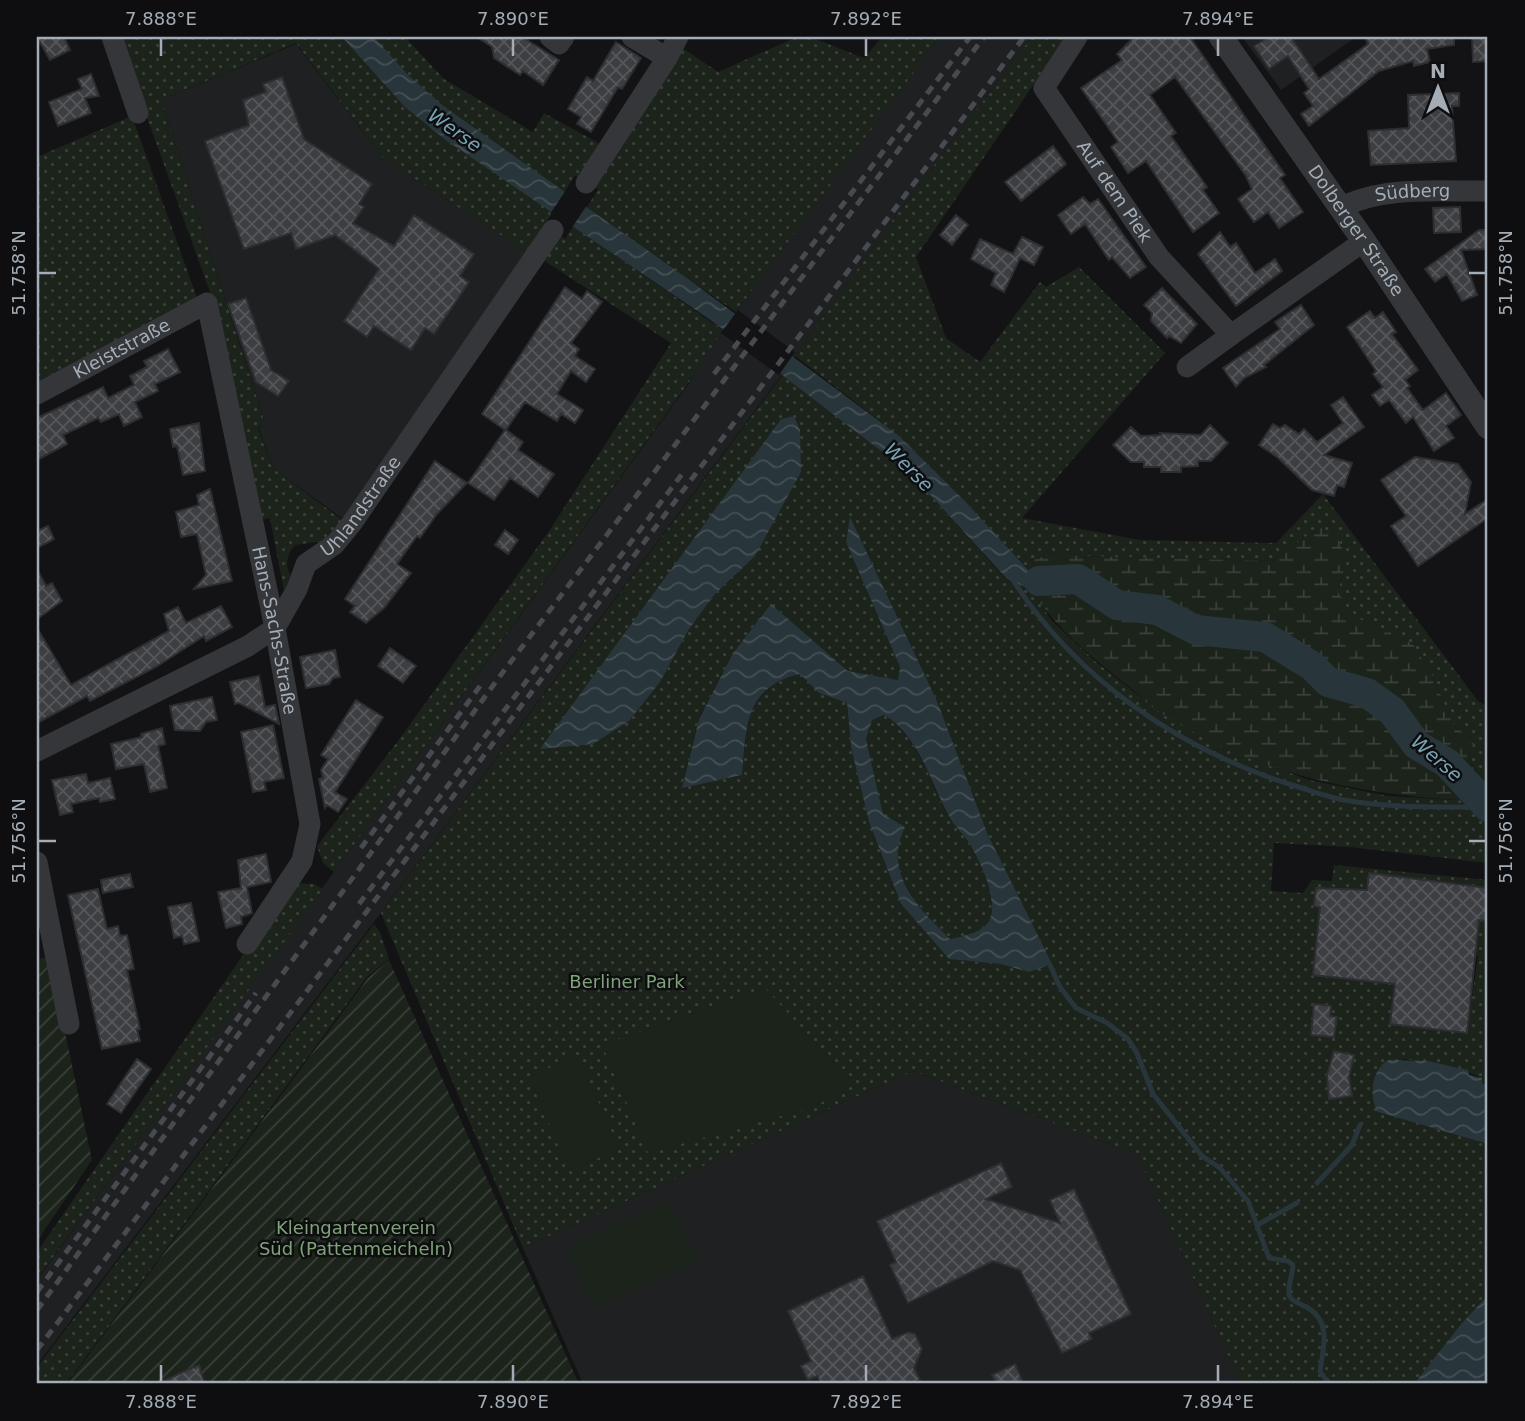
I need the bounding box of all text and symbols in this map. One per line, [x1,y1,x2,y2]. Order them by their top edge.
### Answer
text: 7.888°E [125,8,197,29]
text: 7.890°E [477,8,549,29]
text: 7.892°E [830,8,902,29]
text: 7.894°E [1182,8,1254,29]
north arrow [1402,52,1472,122]
text: N [1430,60,1446,82]
water label: Werse [424,104,486,156]
street label: Auf dem Piek [1073,136,1157,247]
street label: Dolberger Straße [1304,161,1409,300]
street label: Südberg [1373,180,1450,205]
text: 51.758°N [8,230,29,316]
text: 51.758°N [1495,230,1516,316]
street label: Kleiststraße [69,314,173,383]
water label: Werse [880,438,938,496]
street label: Uhlandstraße [316,452,405,561]
street label: Hans-Sachs-Straße [248,544,301,716]
water label: Werse [1407,730,1467,786]
text: 51.756°N [8,798,29,884]
text: 51.756°N [1495,798,1516,884]
park label: Berliner Park [569,971,685,992]
park label: Kleingartenverein Süd (Pattenmeicheln) [259,1217,453,1259]
text: 7.888°E [125,1391,197,1412]
text: 7.890°E [477,1391,549,1412]
text: 7.892°E [830,1391,902,1412]
text: 7.894°E [1182,1391,1254,1412]

